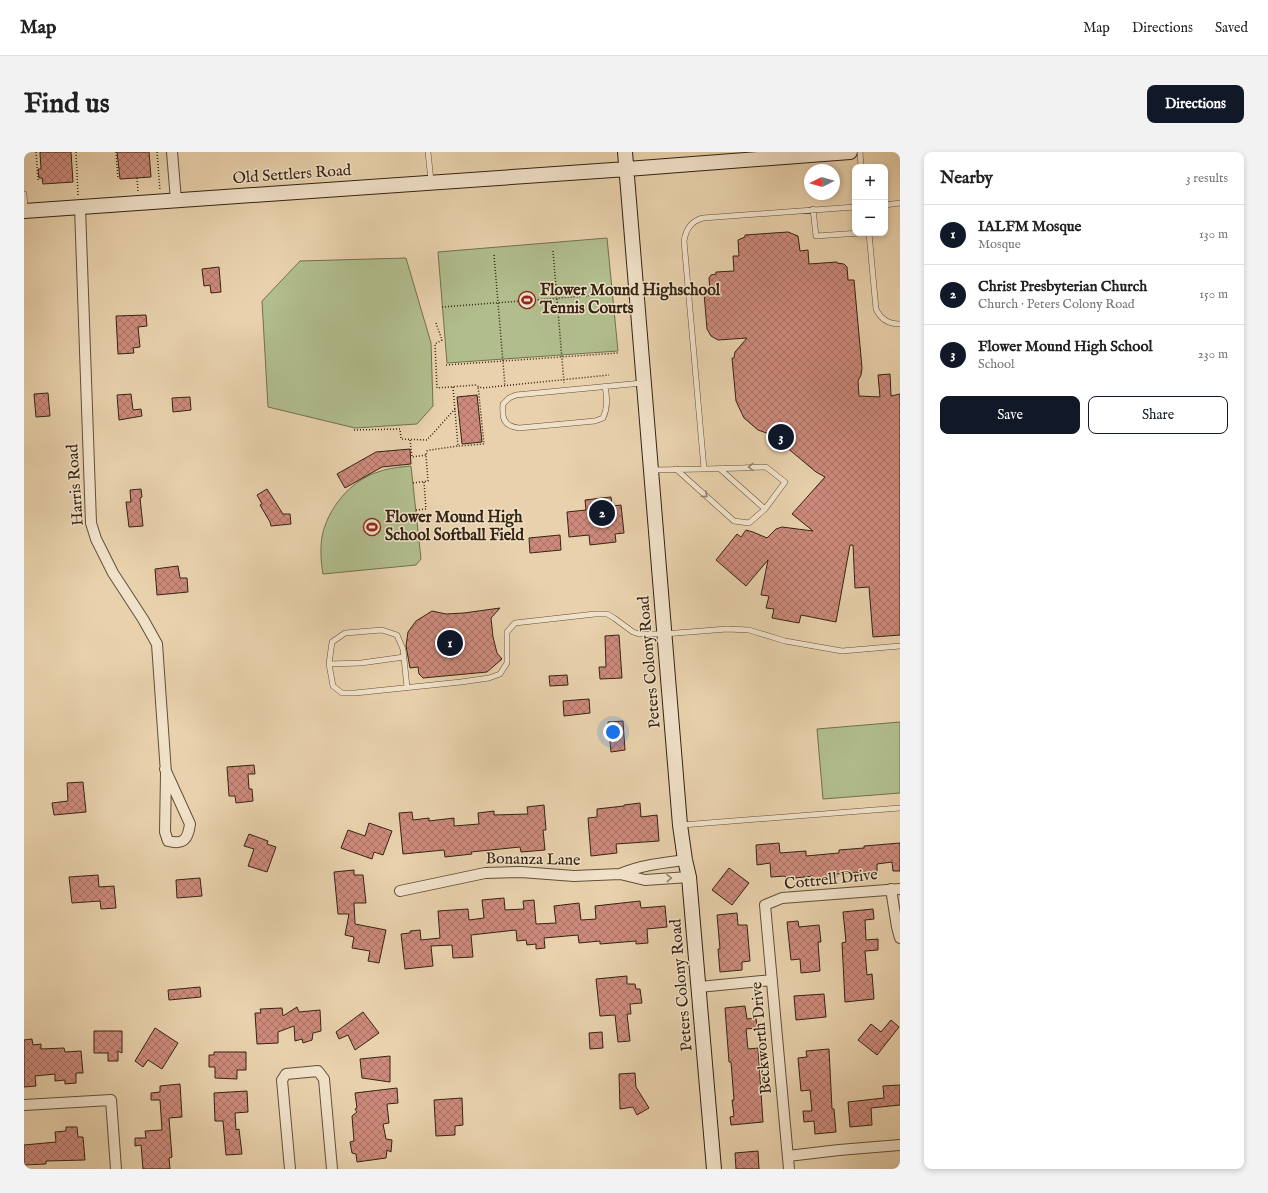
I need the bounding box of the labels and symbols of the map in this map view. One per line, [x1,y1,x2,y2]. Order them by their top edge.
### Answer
street label: Old Settlers Road [232,161,352,189]
north arrow [804,164,840,200]
place label: Flower Mound Highschool Tennis Courts [539,281,721,319]
sports icon: Flower Mound Highschool Tennis Courts [517,290,537,310]
pin: 3 [768,422,794,452]
street label: Harris Road [63,443,89,527]
one-way arrow [748,463,754,472]
one-way arrow [700,491,708,498]
pin: 2 [589,498,615,528]
place label: Flower Mound High School Softball Field [385,508,524,546]
sports icon: Flower Mound High School Softball Field [362,517,382,537]
street label: Peters Colony Road [634,594,666,729]
pin: 1 [437,628,463,658]
your location [603,722,623,742]
street label: Bonanza Lane [485,849,581,871]
street label: Cottrell Drive [783,865,879,895]
one-way arrow [666,874,672,883]
street label: Peters Colony Road [666,917,698,1052]
street label: Beckworth Drive [747,981,777,1095]

